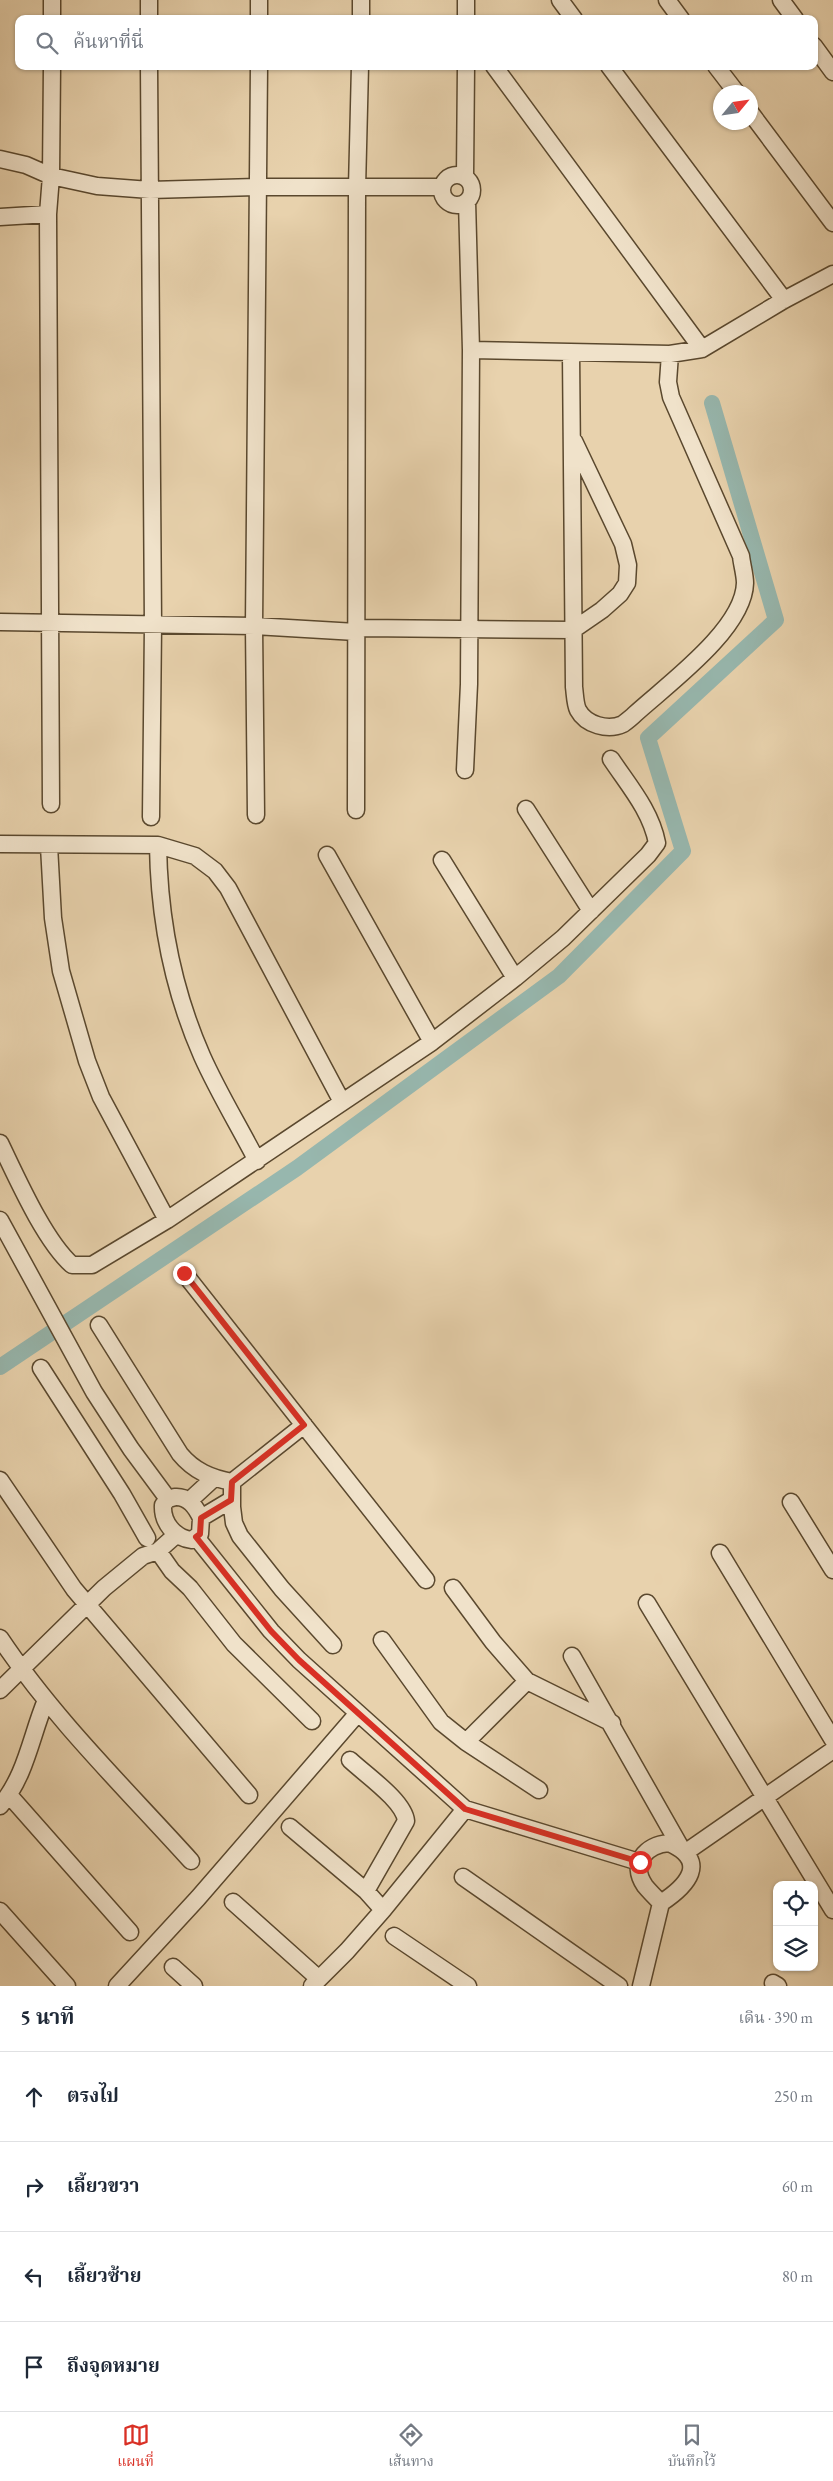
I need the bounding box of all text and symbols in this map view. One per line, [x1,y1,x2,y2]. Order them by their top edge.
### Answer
search box [15,15,818,70]
icon: search [33,29,61,57]
text: ค้นหาที่นี่ [73,29,144,54]
north arrow [713,85,758,130]
route end [173,1262,196,1285]
route start [629,1851,652,1874]
map controls [773,1881,818,1971]
button: locate [773,1881,818,1926]
button: layers [773,1926,818,1971]
text: 5 นาที [20,2003,74,2030]
text: เดิน · 390 m [738,2007,813,2028]
icon: ahead [20,2083,48,2111]
text: ตรงไป [67,2083,119,2108]
text: 250 m [774,2086,813,2107]
icon: right [20,2173,48,2201]
text: เลี้ยวขวา [67,2173,139,2198]
text: 60 m [782,2176,813,2197]
icon: left [20,2263,48,2291]
text: เลี้ยวซ้าย [67,2263,141,2288]
text: 80 m [782,2266,813,2287]
icon: arrive [20,2353,48,2381]
text: ถึงจุดหมาย [67,2353,160,2378]
tab: แผนที่ [117,2421,154,2473]
tab: เส้นทาง [388,2421,434,2473]
tab: บันทึกไว้ [668,2421,716,2473]

